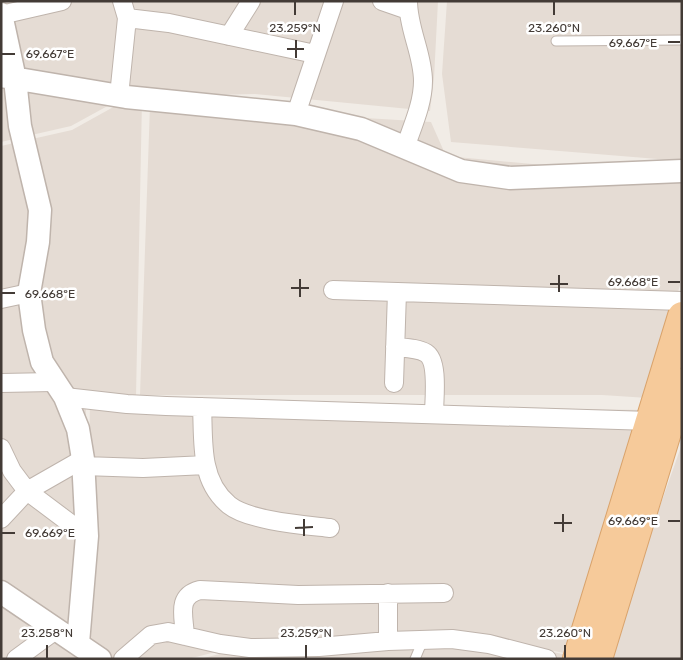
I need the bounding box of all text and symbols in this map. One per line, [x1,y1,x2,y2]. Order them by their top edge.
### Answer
text: 23.259°N [269,21,321,35]
text: 23.260°N [528,21,580,35]
text: 69.667°E [609,36,657,50]
text: 69.667°E [26,47,74,61]
text: 69.668°E [608,275,658,289]
text: 69.668°E [25,287,75,301]
text: 69.669°E [608,514,658,528]
text: 69.669°E [25,526,75,540]
text: 23.258°N [21,626,73,640]
text: 23.259°N [280,626,332,640]
text: 23.260°N [539,626,591,640]

